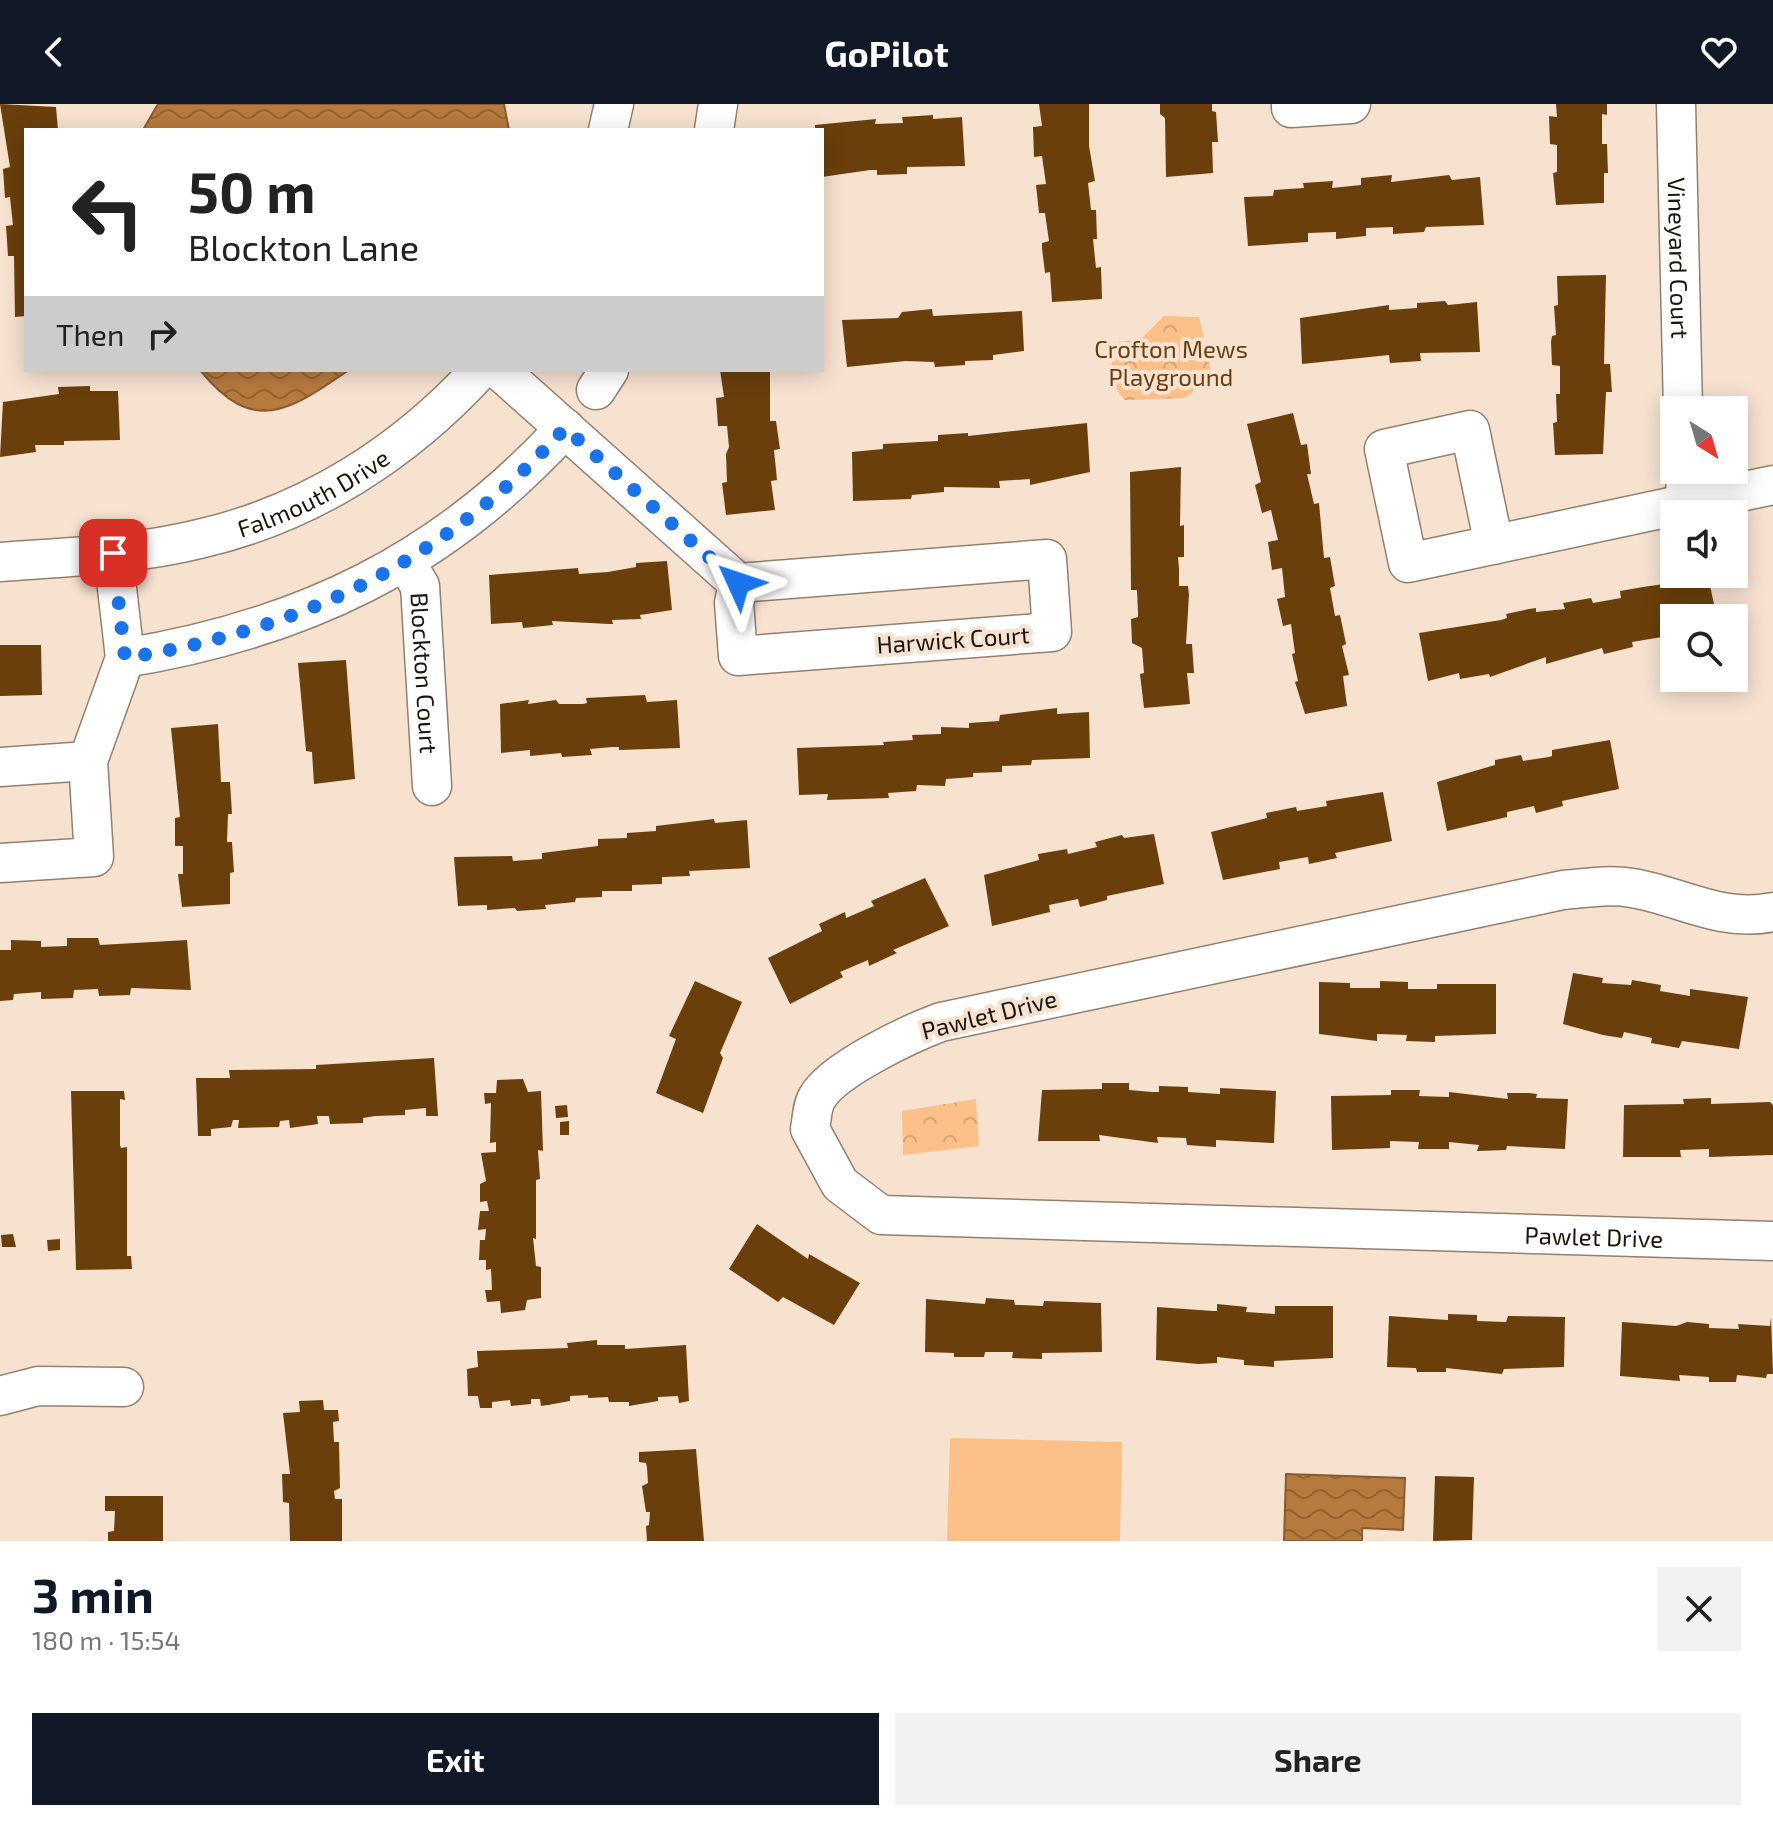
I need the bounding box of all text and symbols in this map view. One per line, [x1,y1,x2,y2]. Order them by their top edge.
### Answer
icon: back [32,30,76,74]
icon: heart [1697,30,1741,74]
text: GoPilot [824,31,949,74]
text: 50 m [188,157,316,224]
icon: left [56,160,160,264]
street label: Vineyard Court [1663,177,1696,339]
text: Blockton Lane [188,225,419,268]
icon: right [140,312,184,356]
text: Then [56,316,124,352]
park label: Crofton Mews Playground [1094,334,1248,391]
north arrow [1660,396,1748,484]
map controls [1660,396,1748,692]
street label: Falmouth Drive [233,442,394,542]
button: sound [1660,500,1748,588]
pin [79,519,147,587]
icon: arrive [91,531,135,575]
position arrow [696,541,780,625]
street label: Blockton Court [406,591,445,754]
button: search [1660,604,1748,692]
street label: Harwick Court [875,619,1031,659]
street label: Pawlet Drive [918,983,1060,1045]
street label: Pawlet Drive [1524,1219,1664,1252]
text: 3 min [32,1565,154,1623]
button: close [1657,1567,1741,1651]
text: 180 m · 15:54 [32,1624,180,1655]
button: Exit [32,1713,879,1805]
button: Share [895,1713,1741,1805]

